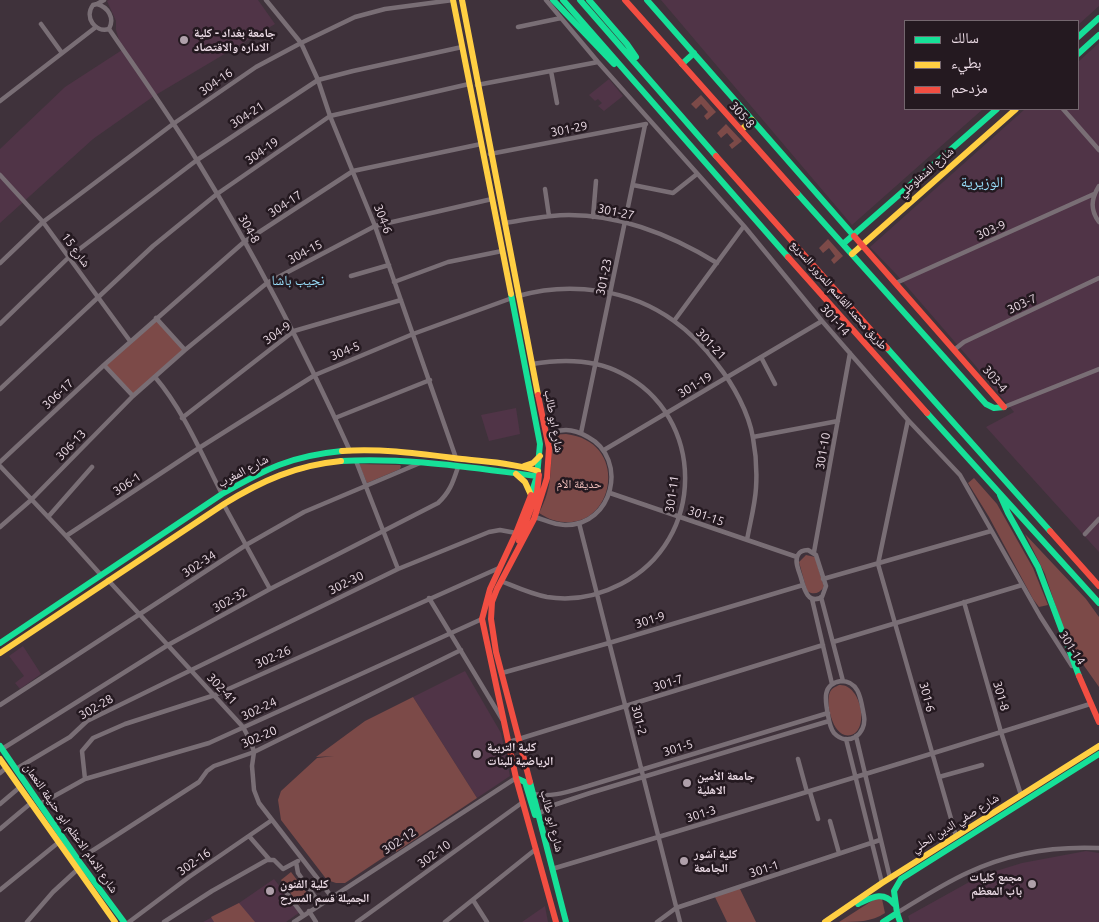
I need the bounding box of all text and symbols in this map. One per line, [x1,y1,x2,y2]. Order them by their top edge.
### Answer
legend [904,20,1079,110]
place label: جامعة بغداد - كلية الاداره والاقتصاد [194,26,276,54]
text: سالك [951,29,979,46]
marker: جامعة بغداد - كلية الاداره والاقتصاد [178,34,190,46]
text: بطيء [951,54,981,71]
street label: 304-16 [197,65,235,99]
text: مزدحم [951,79,988,96]
street label: 304-21 [227,99,267,131]
street label: 305-8 [726,99,758,131]
street label: 301-29 [549,118,589,140]
street label: 304-19 [243,134,281,168]
street label: شارع المنفلوطي [895,144,957,200]
district label: الوزيرية [961,173,1003,191]
street label: 304-17 [265,188,305,220]
street label: 301-27 [596,201,636,223]
street label: 304-6 [371,202,395,236]
street label: 304-8 [235,212,263,246]
street label: 303-9 [974,217,1008,243]
street label: شارع 15 [58,230,94,270]
street label: 304-15 [285,237,325,267]
street label: طريق محمد القاسم للمرور السريع [787,237,891,353]
street label: 301-23 [593,257,615,297]
district label: نجيب باشا [271,272,325,288]
street label: 303-7 [1005,291,1039,317]
street label: 301-14 [817,301,853,339]
street label: 304-9 [260,318,294,348]
street label: 301-21 [693,325,729,363]
street label: 304-5 [328,339,362,363]
street label: 303-4 [980,363,1010,395]
street label: 301-19 [675,369,715,401]
street label: 306-17 [39,376,77,412]
street label: شارع ابو طالب [541,389,567,453]
street label: 306-13 [53,427,89,463]
street label: 301-10 [813,431,833,471]
street label: شارع المغرب [215,452,271,490]
street label: 306-1 [110,469,144,499]
street label: 301-11 [662,475,682,513]
park label: حديقة الأم [556,477,602,491]
street label: 301-15 [686,503,726,529]
street label: 302-34 [179,548,219,580]
street label: 302-30 [326,568,366,598]
street label: 302-32 [210,585,250,615]
street label: 301-9 [633,609,667,631]
street label: 301-14 [1056,628,1088,668]
street label: 302-26 [253,643,293,671]
street label: 302-41 [204,670,240,708]
street label: 301-7 [651,672,685,694]
street label: 301-8 [990,679,1012,713]
street label: 301-6 [916,680,938,714]
street label: 302-28 [76,691,116,723]
street label: 302-24 [239,695,279,723]
street label: 301-2 [628,703,650,737]
street label: 302-20 [239,723,279,751]
street label: 301-5 [661,737,695,759]
place label: كلية التربية الرياضية للبنات [487,740,553,768]
marker: كلية التربية الرياضية للبنات [471,748,483,760]
street label: شارع الامام الاعظم ابو حنيفة النعمان [21,760,121,896]
place label: جامعة الأمين الاهلية [697,769,755,797]
marker: جامعة الأمين الاهلية [681,777,693,789]
street label: شارع ابو طالب [537,789,567,853]
street label: شارع صفي الدين الحلي [909,790,1001,856]
street label: 301-3 [684,803,718,825]
street label: 302-12 [379,825,419,857]
street label: 302-10 [415,837,453,871]
street label: 302-16 [175,845,213,879]
place label: كلية آشور الجامعة [694,847,737,875]
marker: كلية آشور الجامعة [678,855,690,867]
street label: 301-1 [747,857,781,881]
place label: مجمع كليات باب المعظم [969,870,1022,898]
place label: كلية الفنون الجميلة قسم المسرح [280,877,369,905]
marker: مجمع كليات باب المعظم [1026,878,1038,890]
marker: كلية الفنون الجميلة قسم المسرح [264,885,276,897]

